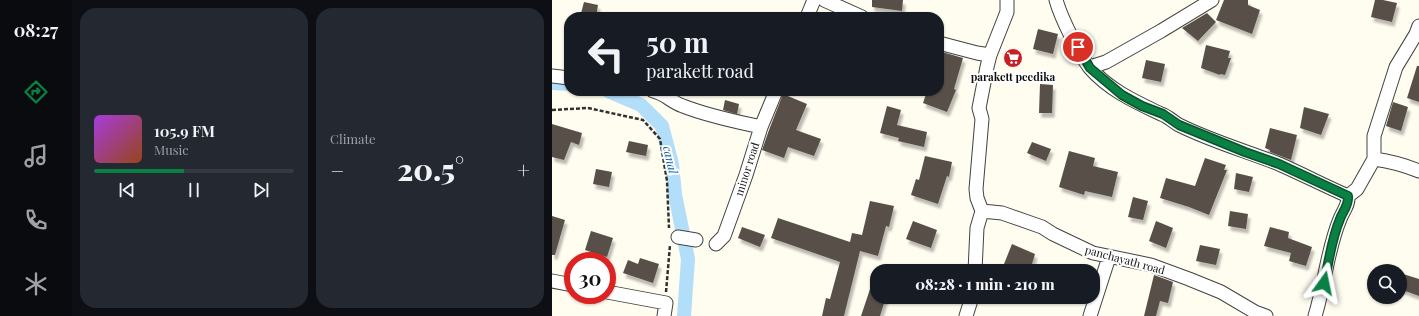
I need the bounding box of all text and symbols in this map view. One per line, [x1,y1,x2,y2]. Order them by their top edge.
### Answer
text: 08:27 [14,18,58,42]
text: 50 m [646,23,709,60]
icon: left [580,28,632,80]
pin [1061,30,1095,64]
icon: arrive [1067,36,1089,58]
supermarket icon: parakett peedika [1002,47,1024,69]
text: parakett road [646,59,754,83]
place label: parakett peedika [971,69,1056,84]
icon: directions [22,78,50,106]
text: 105.9 FM [154,121,215,141]
text: Climate [330,130,376,147]
street label: minor road [731,140,762,198]
text: Music [154,141,189,158]
icon: music [22,142,50,170]
water label: canal [660,144,682,176]
text: 20.5° [397,149,464,189]
text: − [330,155,344,185]
text: + [517,155,530,185]
icon: previous [116,179,138,201]
icon: pause [183,179,205,201]
icon: next [250,179,272,201]
icon: phone [22,206,50,234]
street label: panchayath road [1083,242,1167,278]
speed limit sign: 30 [564,252,616,304]
position arrow [1303,262,1345,304]
map controls [1367,264,1407,304]
button: search [1367,264,1407,304]
icon: climate [22,270,50,298]
text: 08:28 · 1 min · 210 m [915,274,1055,294]

